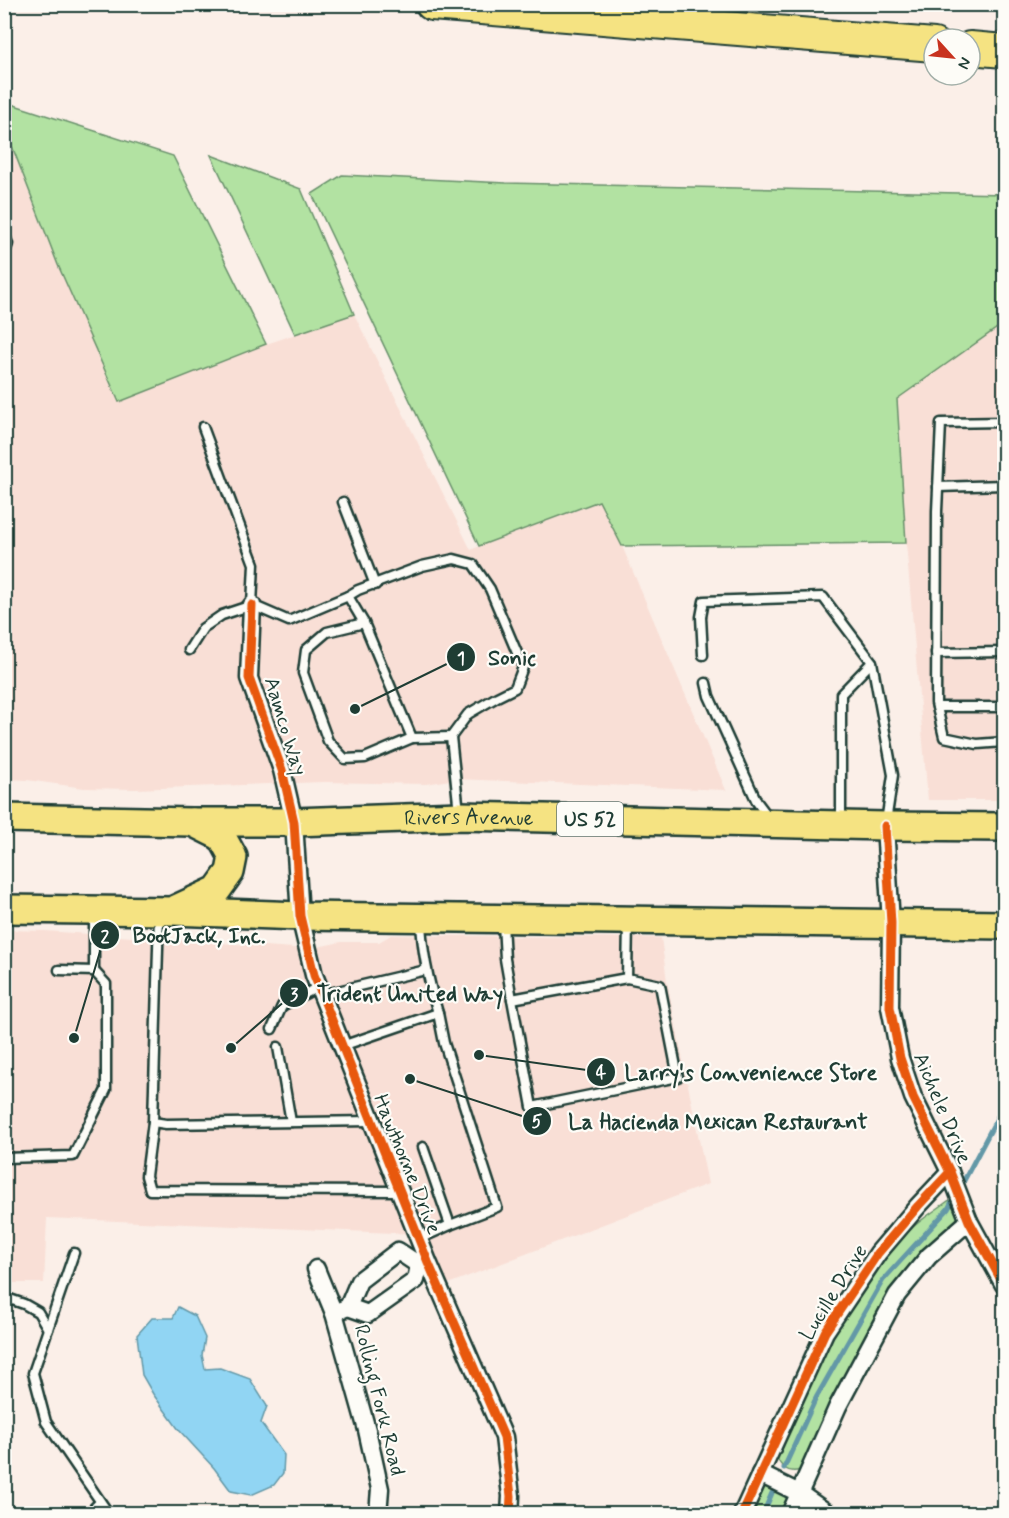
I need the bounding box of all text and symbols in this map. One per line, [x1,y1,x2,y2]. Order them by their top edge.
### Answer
north arrow [922,27,982,87]
text: N [952,54,976,73]
callout: Sonic [446,637,548,677]
text: Sonic [488,645,536,673]
text: 1 [457,647,465,671]
street label: Aamco Way [257,674,313,779]
road number: US 52 [557,802,623,836]
street label: Rivers Avenue [404,803,534,833]
callout: BootJack, Inc. [90,915,277,955]
text: BootJack, Inc. [132,923,266,951]
text: 2 [101,925,110,949]
callout: Trident United Way [279,973,512,1013]
text: Trident United Way [317,981,503,1010]
text: 3 [290,983,299,1007]
street label: Aichele Drive [906,1048,978,1168]
callout: Larry's Convenience Store [586,1052,885,1092]
text: Larry's Convenience Store [625,1060,878,1089]
text: 4 [596,1061,607,1085]
street label: Hawthorne Drive [366,1090,448,1239]
callout: La Hacienda Mexican Restaurant [522,1101,884,1141]
text: La Hacienda Mexican Restaurant [568,1109,868,1137]
text: 5 [532,1110,543,1134]
street label: Lucille Drive [793,1239,875,1346]
street label: Rolling Fork Road [345,1322,411,1479]

